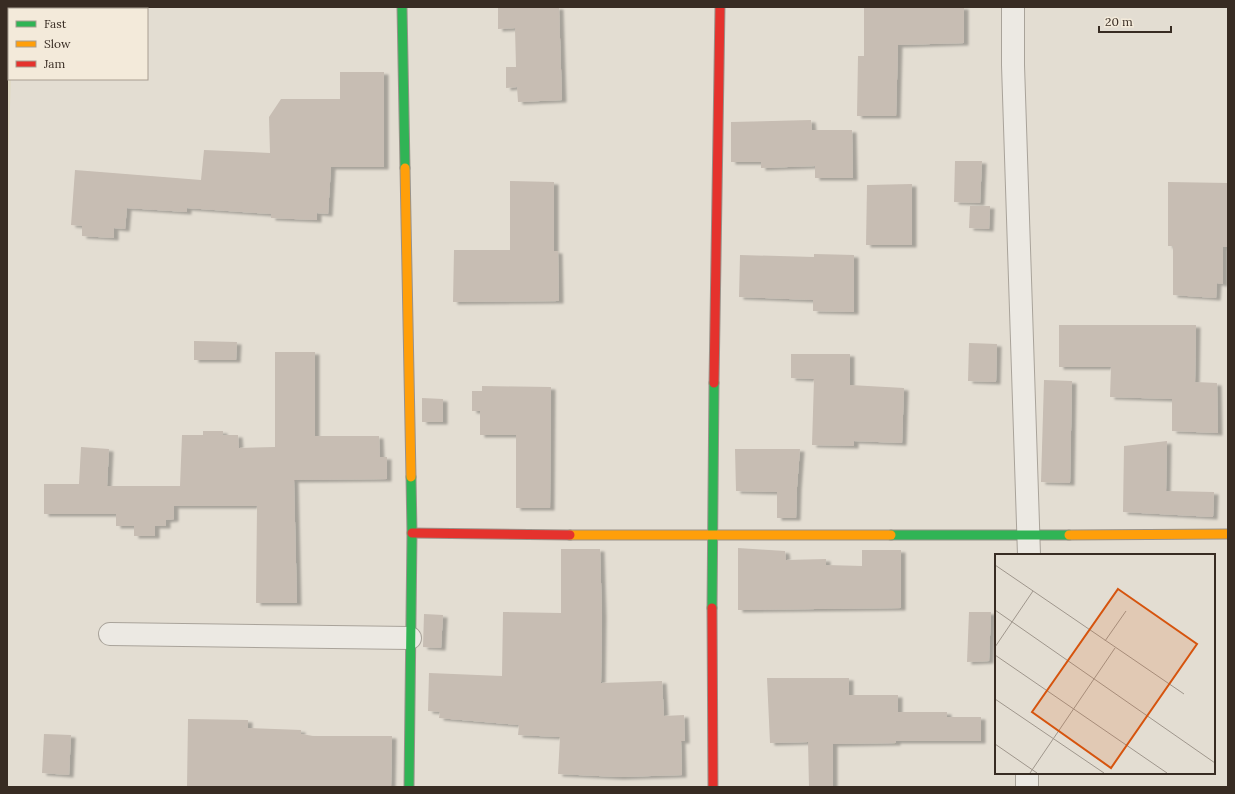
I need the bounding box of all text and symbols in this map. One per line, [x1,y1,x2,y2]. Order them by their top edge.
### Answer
legend [8,8,148,80]
scale bar [1099,8,1171,34]
text: 20 m [1105,14,1133,29]
text: Fast [44,16,67,31]
text: Slow [44,36,71,51]
text: Jam [43,56,65,71]
inset map [995,554,1215,774]

